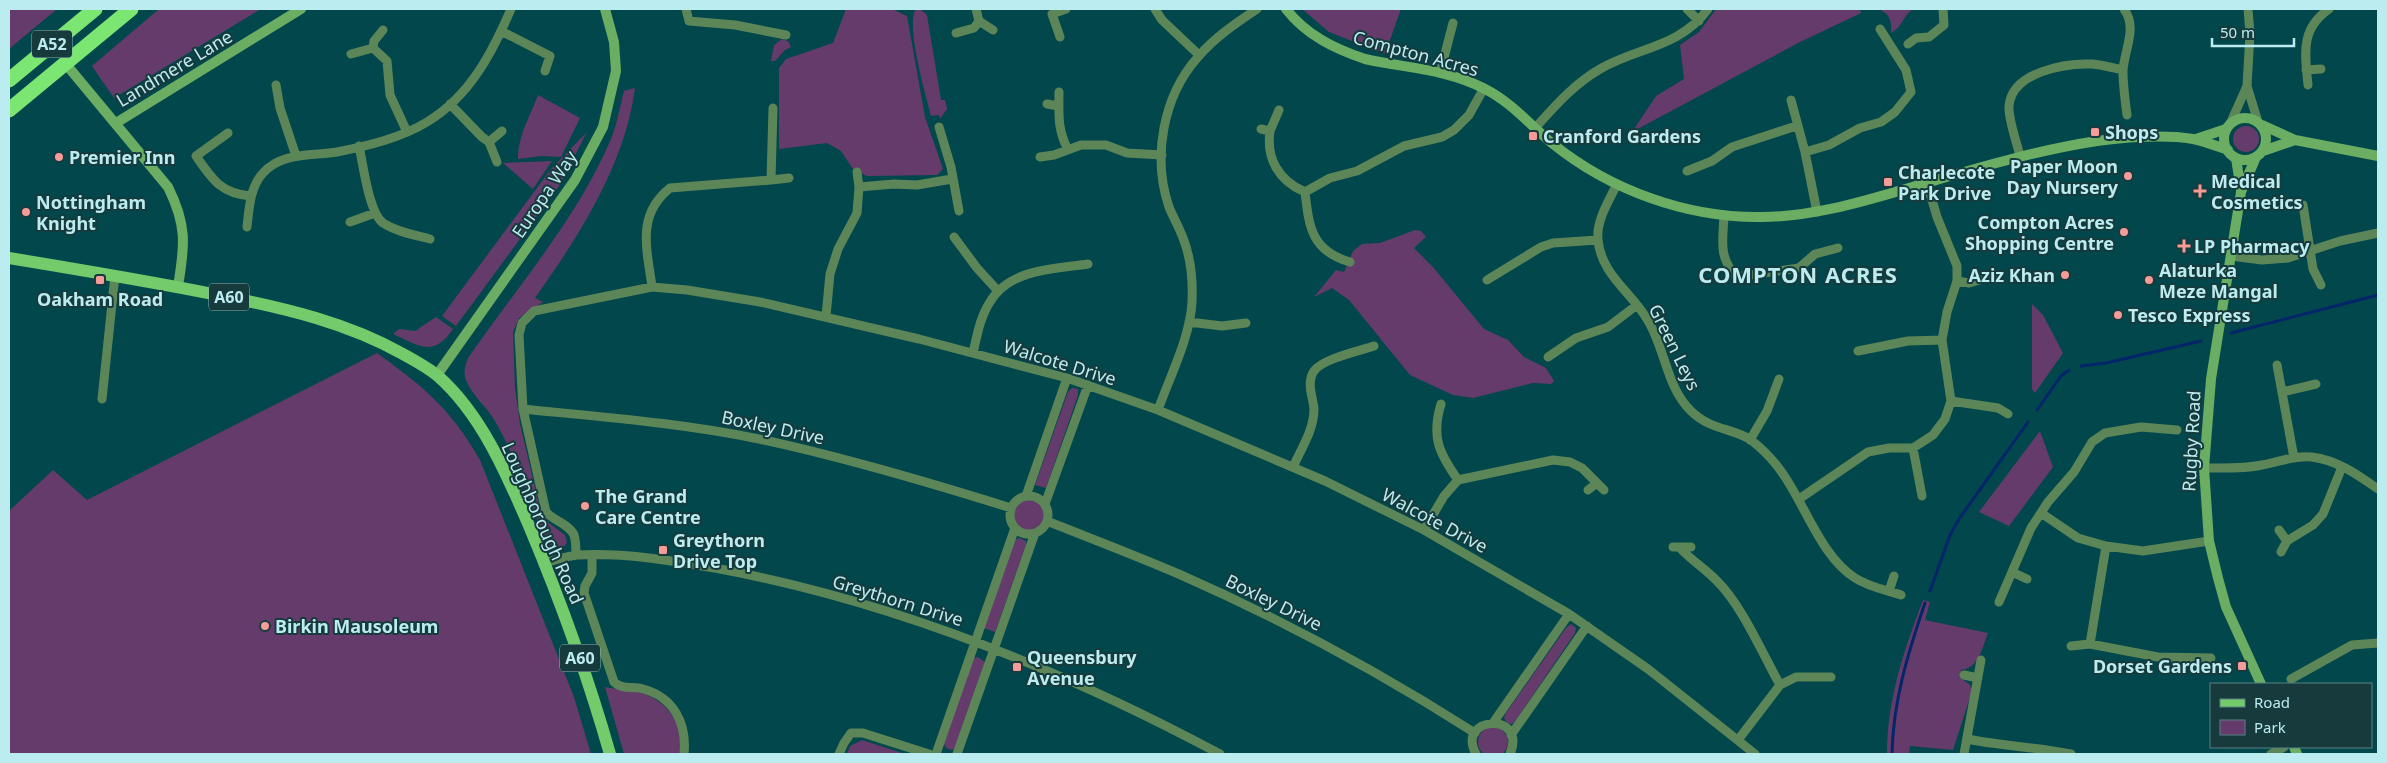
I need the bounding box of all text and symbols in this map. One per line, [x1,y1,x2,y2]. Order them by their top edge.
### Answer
scale bar [2212,15,2294,47]
text: 50 m [2220,22,2255,42]
street label: Landmere Lane [111,24,237,112]
street label: Compton Acres [1350,25,1482,81]
road number: A52 [32,31,72,58]
place label: Shops [2105,120,2158,144]
place label: Cranford Gardens [1543,124,1701,148]
marker: Shops [2089,126,2101,138]
marker: Cranford Gardens [1527,130,1539,142]
place label: Premier Inn [69,145,175,169]
street label: Europa Way [506,145,583,242]
marker: Premier Inn [53,151,65,163]
place label: Paper Moon Day Nursery [2007,154,2119,199]
place label: Charlecote Park Drive [1898,160,1995,205]
place label: Medical Cosmetics [2211,169,2303,214]
marker: Paper Moon Day Nursery [2122,170,2134,182]
marker: Charlecote Park Drive [1882,176,1894,188]
marker: Medical Cosmetics [2193,184,2207,198]
place label: Nottingham Knight [36,190,146,235]
marker: Nottingham Knight [20,206,32,218]
place label: Compton Acres Shopping Centre [1965,210,2114,255]
marker: Compton Acres Shopping Centre [2118,226,2130,238]
place label: LP Pharmacy [2194,234,2310,258]
marker: LP Pharmacy [2178,240,2190,252]
place label: Alaturka Meze Mangal [2159,258,2278,303]
district label: COMPTON ACRES [1698,259,1898,289]
place label: Aziz Khan [1969,263,2055,287]
marker: Aziz Khan [2059,269,2071,281]
marker: Oakham Road [94,274,106,286]
marker: Alaturka Meze Mangal [2143,274,2155,286]
road number: A60 [209,284,249,310]
place label: Oakham Road [37,287,163,311]
street label: Green Leys [1644,300,1706,394]
place label: Tesco Express [2128,303,2251,327]
marker: Tesco Express [2112,309,2124,321]
street label: Walcote Drive [1001,333,1119,391]
street label: Rugby Road [2176,390,2206,492]
street label: Boxley Drive [719,404,827,450]
street label: Loughborough Road [496,438,590,608]
street label: Walcote Drive [1378,482,1492,558]
place label: The Grand Care Centre [595,484,701,529]
marker: The Grand Care Centre [579,500,591,512]
place label: Greythorn Drive Top [673,528,765,573]
marker: Greythorn Drive Top [657,544,669,556]
street label: Boxley Drive [1222,568,1326,636]
street label: Greythorn Drive [830,569,966,631]
place label: Birkin Mausoleum [275,614,438,638]
marker: Birkin Mausoleum [259,620,271,632]
road number: A60 [560,644,600,671]
place label: Queensbury Avenue [1027,645,1137,690]
place label: Dorset Gardens [2093,654,2232,678]
marker: Dorset Gardens [2236,660,2248,672]
marker: Queensbury Avenue [1011,661,1023,673]
legend [2210,683,2372,748]
text: Road [2254,692,2290,712]
text: Park [2254,717,2286,737]

